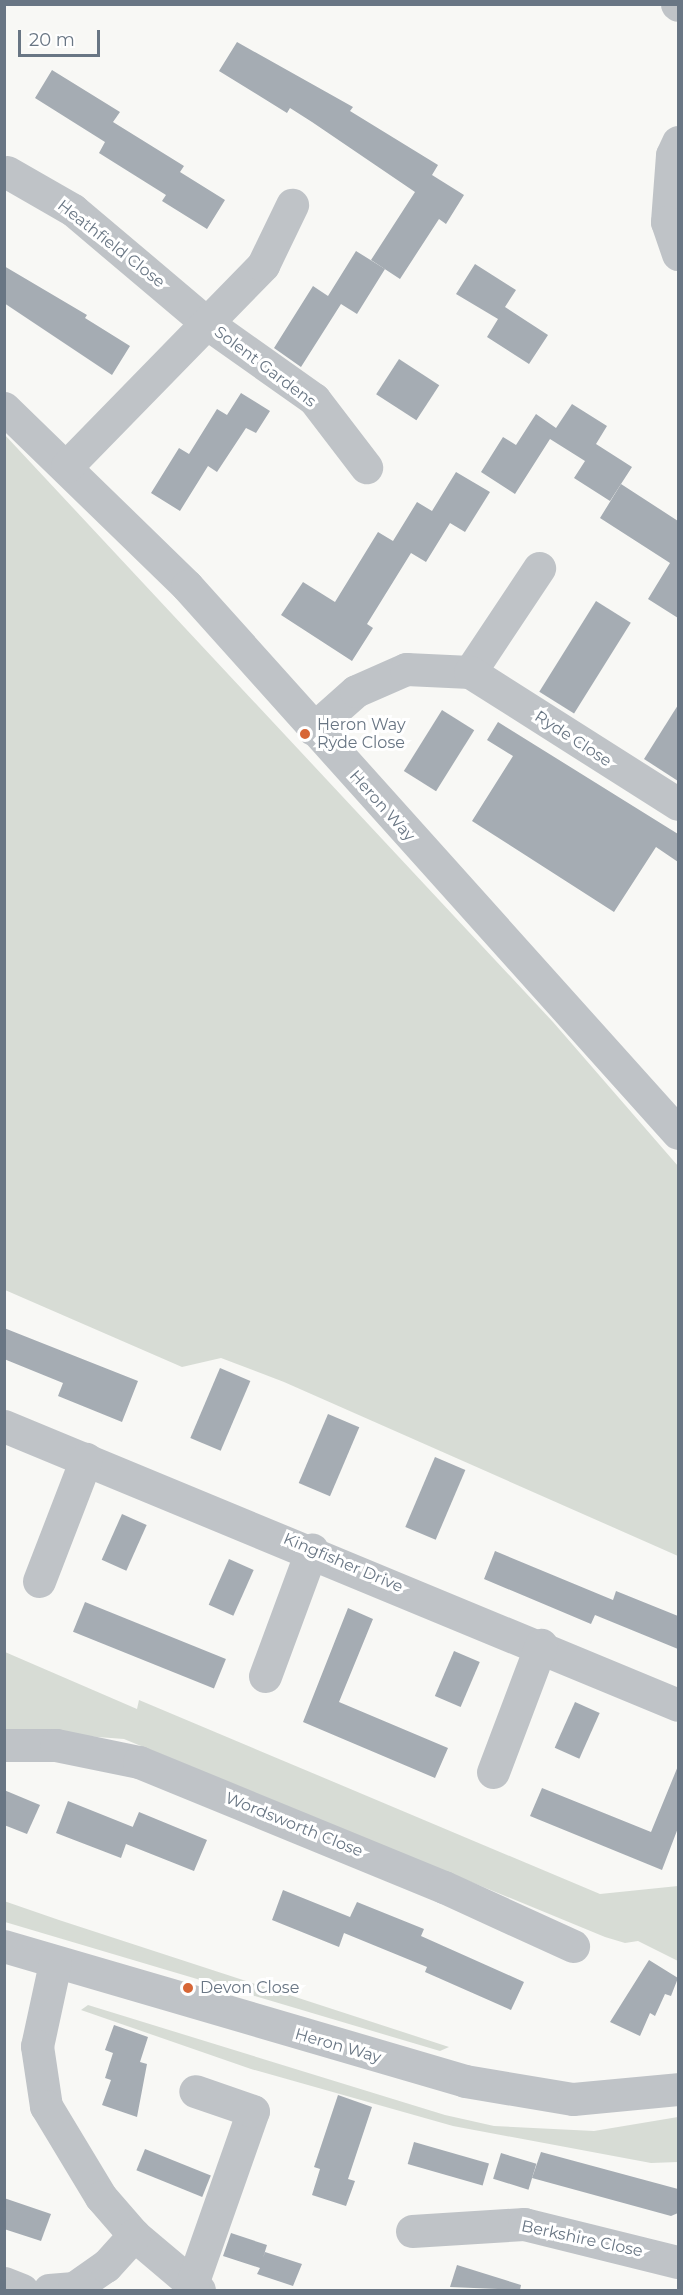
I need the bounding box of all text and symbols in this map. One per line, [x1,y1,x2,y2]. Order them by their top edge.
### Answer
scale bar [21,18,104,56]
text: 20 m [29,29,75,51]
street label: Heathfield Close [53,196,169,292]
street label: Solent Gardens [210,322,320,412]
street label: Ryde Close [531,707,615,771]
place label: Heron Way Ryde Close [317,715,406,753]
marker: Heron Way Ryde Close [298,727,312,741]
street label: Heron Way [345,767,419,845]
street label: Kingfisher Drive [280,1529,406,1597]
street label: Wordsworth Close [222,1789,366,1861]
place label: Devon Close [200,1978,299,1998]
marker: Devon Close [181,1981,195,1995]
street label: Heron Way [293,2025,383,2067]
street label: Berkshire Close [520,2217,644,2261]

